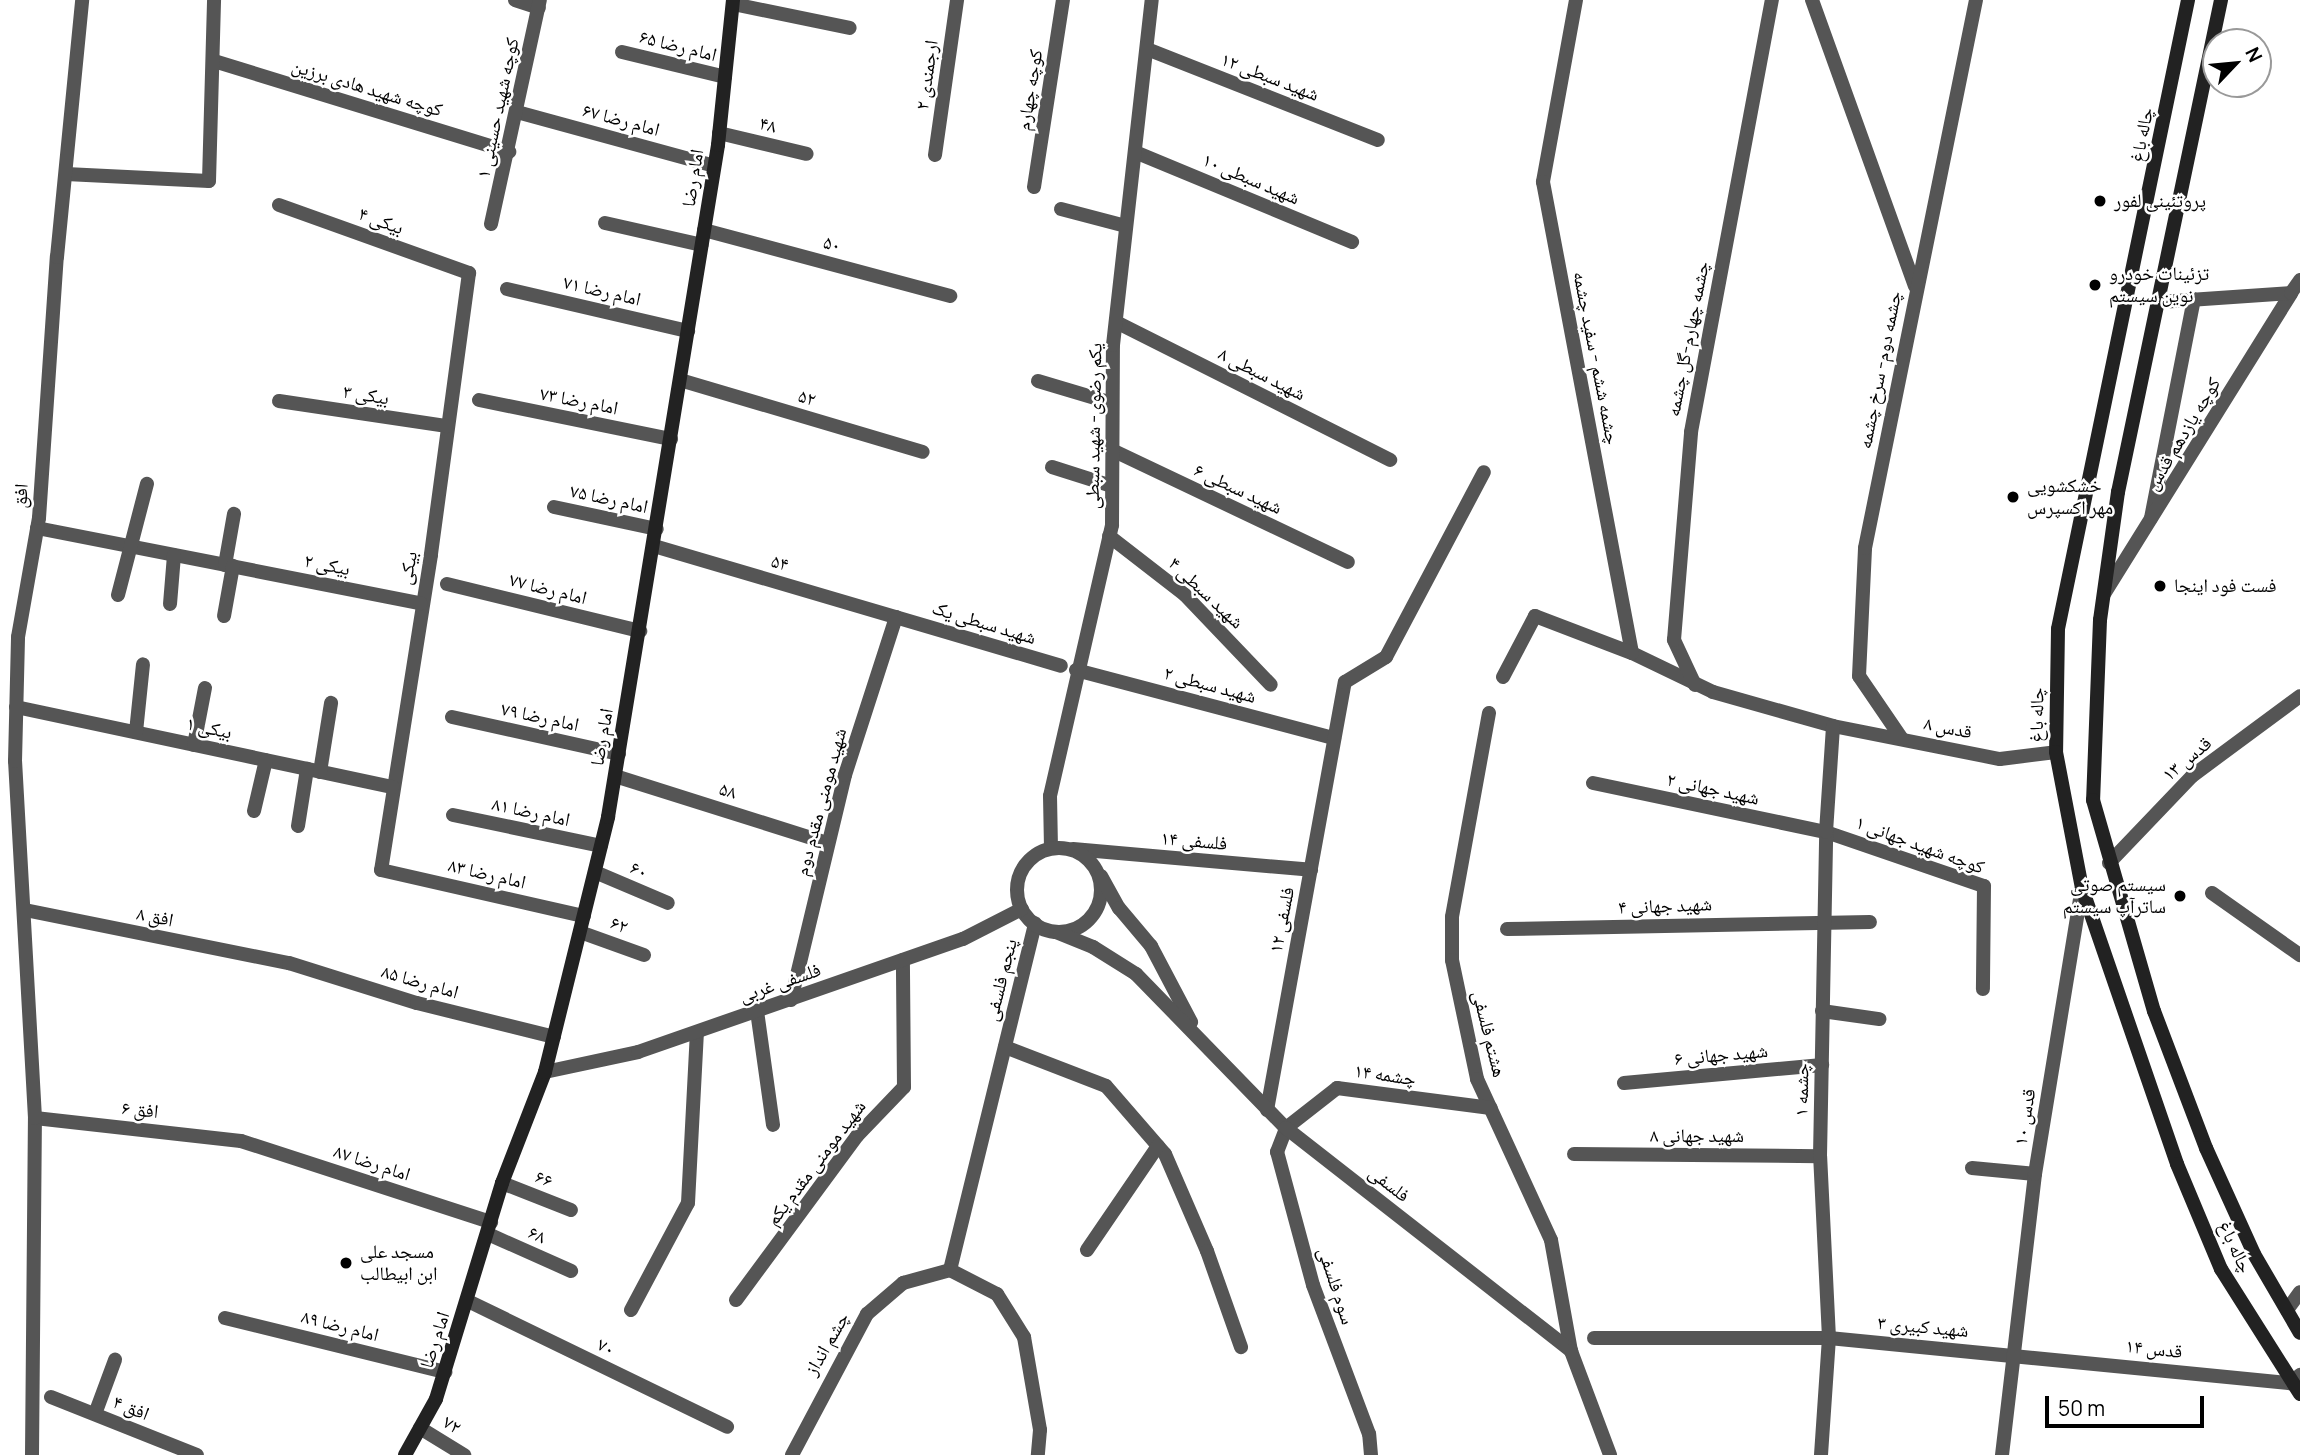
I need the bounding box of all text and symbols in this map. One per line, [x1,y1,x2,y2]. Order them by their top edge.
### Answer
street label: امام رضا ۶۵ [637,25,719,67]
north arrow [2202,28,2272,98]
street label: کوچه شهید حسینی ۱ [472,36,524,180]
street label: ۲ ارجمندی [911,39,943,111]
text: N [2239,43,2269,67]
street label: کوچه چهارم [1012,48,1048,132]
street label: ۱۲ شهید سبطی [1218,48,1322,106]
street label: کوچه شهید هادی برزین [289,54,445,122]
street label: امام رضا ۶۷ [580,99,662,141]
street label: چاله باغ [2126,106,2158,164]
street label: ۴۸ [757,112,779,138]
street label: امام رضا [677,147,709,209]
street label: ۱۰ شهید سبطی [1199,148,1303,210]
place label: پروتئینی لفور [2114,190,2206,212]
marker: پروتئینی لفور [2092,193,2108,209]
street label: ۴ بیکی [355,202,407,240]
street label: ۵۰ [821,231,843,257]
street label: چشمه چهارم-گل چشمه [1662,259,1714,419]
place label: تزئینات خودرو نوین سیستم [2109,263,2209,307]
street label: چشمه ششم - سفید چشمه [1568,269,1624,447]
street label: امام رضا ۷۱ [561,271,643,311]
marker: تزئینات خودرو نوین سیستم [2087,277,2103,293]
street label: چشمه دوم- سرخ چشمه [1854,289,1906,451]
street label: ۸ شهید سبطی [1215,342,1309,406]
street label: یکم رضوی- شهید سبطی [1081,343,1107,509]
street label: کوچه یازدهم قدس [2140,373,2226,495]
street label: ۳ بیکی [341,380,391,410]
street label: امام رضا ۷۳ [538,382,620,420]
street label: ۵۲ [796,385,818,411]
street label: ۶ شهید سبطی [1190,459,1286,519]
place label: خشکشویی مهر اکسپرس [2027,475,2113,519]
street label: امام رضا ۷۵ [568,480,650,518]
street label: افق [9,483,33,509]
marker: خشکشویی مهر اکسپرس [2005,489,2021,505]
street label: ۲ بیکی [302,549,352,581]
street label: بیکی [394,549,422,587]
street label: ۵۴ [769,550,791,576]
street label: ۴ شهید سبطی [1164,552,1248,634]
street label: امام رضا ۷۷ [507,568,589,610]
place label: فست فود اينجا [2174,575,2276,597]
marker: فست فود اينجا [2152,578,2168,594]
street label: شهید سبطی یک [929,596,1039,650]
street label: ۲ شهید سبطی [1161,662,1259,708]
street label: چاله باغ [2025,687,2049,743]
street label: امام رضا ۷۹ [499,698,581,736]
street label: امام رضا [586,706,618,768]
street label: ۱ بیکی [184,712,234,744]
street label: قدس ۸ [1922,712,1974,744]
street label: شهید مومنی مقدم دوم [790,726,852,878]
street label: قدس ۱۳ [2158,732,2216,786]
street label: ۲ شهید جهانی [1665,768,1761,810]
street label: ۵۸ [717,778,739,804]
street label: امام رضا ۸۱ [490,793,572,831]
street label: کوچه شهید جهانی ۱ [1852,811,1988,879]
street label: ۱۴ فلسفی [1160,827,1228,855]
street label: امام رضا ۸۳ [446,854,528,894]
street label: ۶۰ [627,856,651,884]
place label: سیستم صوتی ساترآپ سیستم [2063,874,2166,918]
street label: ۱۲ فلسفی [1264,885,1300,955]
marker: سیستم صوتی ساترآپ سیستم [2172,888,2188,904]
street label: ۴ شهید جهانی [1618,893,1712,919]
street label: افق ۸ [135,902,175,932]
street label: ۶۲ [607,911,631,939]
street label: پنجم فلسفی [980,936,1022,1024]
street label: فلسفی غربی [736,958,824,1008]
street label: امام رضا ۸۵ [379,960,461,1004]
street label: هشتم فلسفی [1467,988,1511,1080]
street label: ۶ شهید جهانی [1673,1040,1769,1070]
street label: ۱۴ چشمه [1353,1059,1417,1091]
street label: چشمه ۱ [1790,1063,1814,1117]
street label: قدس ۱۰ [2009,1087,2041,1147]
street label: شهید مومنی مقدم یکم [761,1096,871,1230]
street label: افق ۶ [120,1097,160,1123]
street label: ۸ شهید جهانی [1650,1125,1744,1147]
street label: امام رضا ۸۷ [331,1140,413,1186]
street label: فلسفی [1364,1161,1414,1207]
street label: ۶۶ [532,1165,556,1193]
street label: چاله باغ [2213,1217,2257,1277]
street label: ۶۸ [525,1221,549,1249]
place label: مسجد علی ابن ابیطالب [360,1241,438,1285]
street label: سوم فلسفی [1313,1244,1359,1328]
marker: مسجد علی ابن ابیطالب [338,1255,354,1271]
street label: امام رضا ۸۹ [299,1305,381,1347]
street label: چشم انداز [800,1308,854,1380]
street label: امام رضا [415,1309,455,1371]
street label: ۳ شهید کبیری [1876,1312,1970,1342]
street label: ۷۰ [593,1333,619,1361]
street label: قدس ۱۴ [2124,1335,2184,1363]
scale bar [2048,1382,2207,1426]
street label: افق ۴ [110,1390,152,1426]
text: 50 m [2058,1394,2105,1422]
street label: ۷۲ [439,1411,465,1439]

